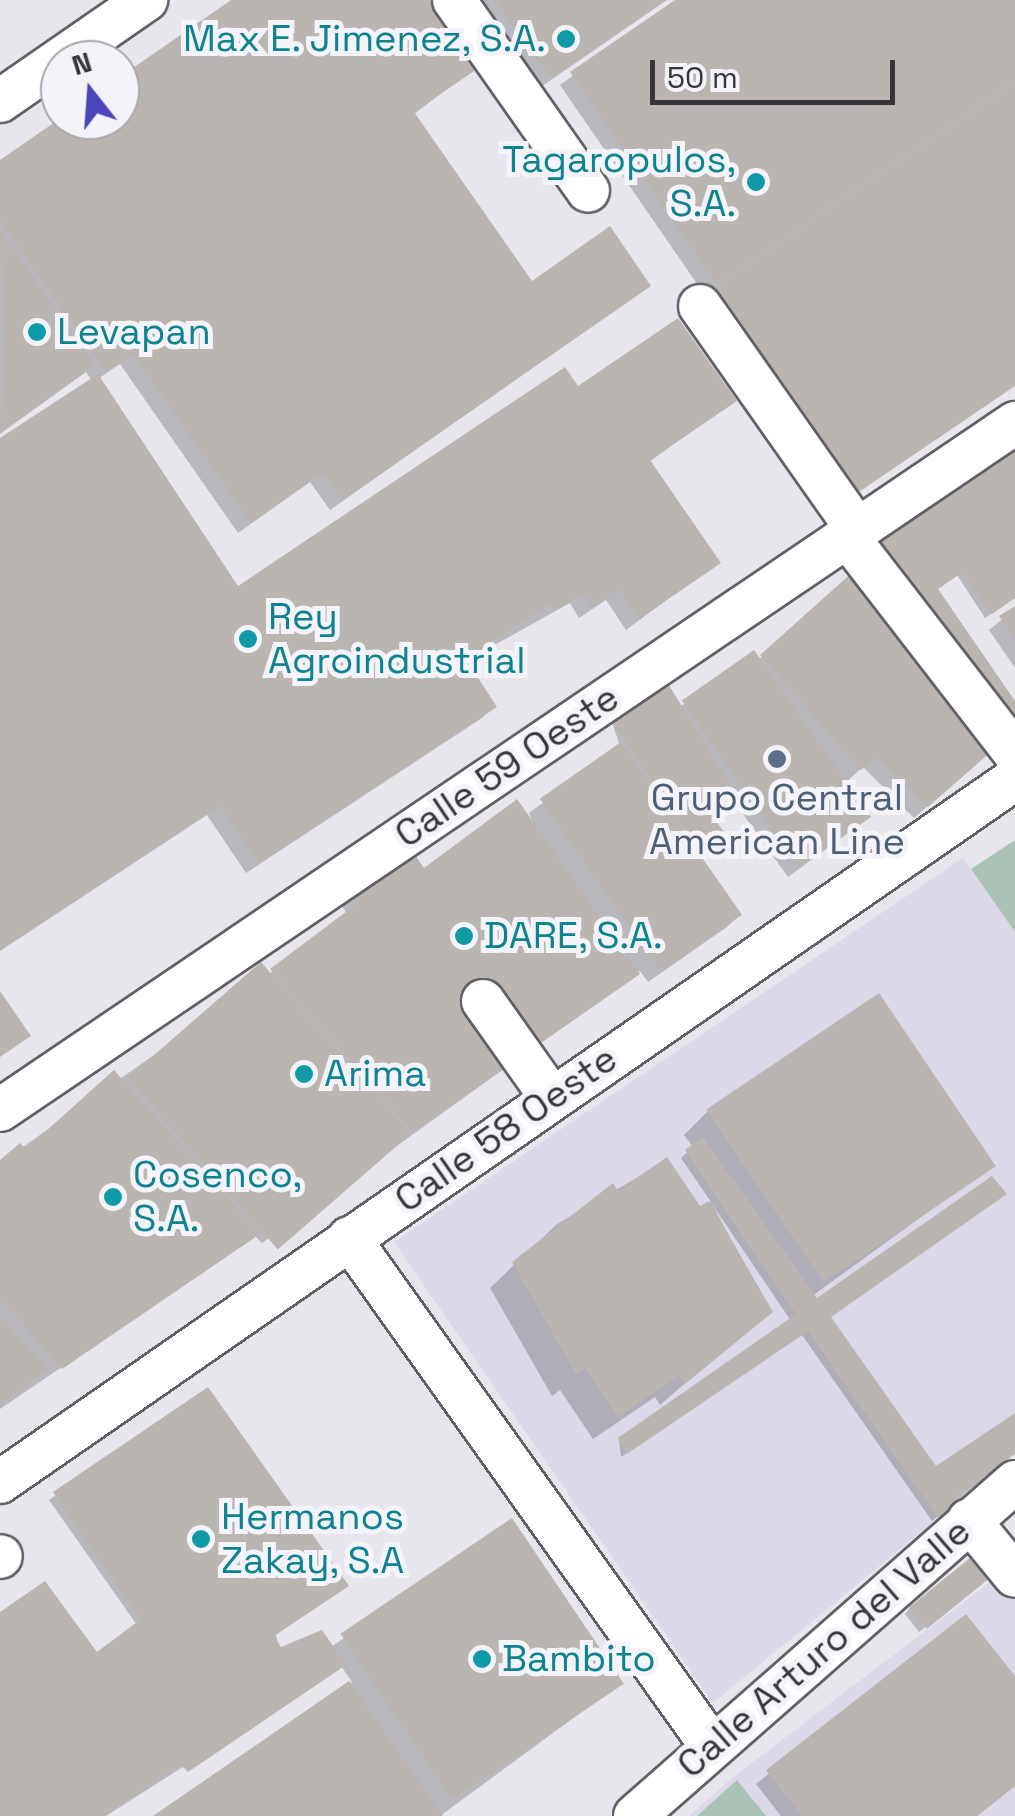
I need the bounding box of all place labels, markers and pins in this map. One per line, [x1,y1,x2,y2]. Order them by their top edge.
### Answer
place label: Max E. Jimenez, S.A. [180,16,546,62]
marker: Max E. Jimenez, S.A. [555,28,577,50]
place label: Tagaropulos, S.A. [502,137,736,226]
marker: Tagaropulos, S.A. [745,171,767,193]
place label: Levapan [57,309,211,355]
marker: Levapan [26,321,48,343]
place label: Rey Agroindustrial [268,594,526,684]
marker: Rey Agroindustrial [237,628,259,650]
marker: Grupo Central American Line [766,748,788,770]
place label: Grupo Central American Line [649,775,905,864]
place label: DARE, S.A. [484,913,664,959]
marker: DARE, S.A. [453,925,475,947]
place label: Arima [324,1051,426,1097]
marker: Arima [293,1063,315,1085]
place label: Cosenco, S.A. [133,1152,302,1242]
marker: Cosenco, S.A. [102,1186,124,1208]
place label: Hermanos Zakay, S.A [221,1494,406,1584]
marker: Hermanos Zakay, S.A [190,1528,212,1550]
place label: Bambito [502,1636,656,1682]
marker: Bambito [471,1648,493,1670]

